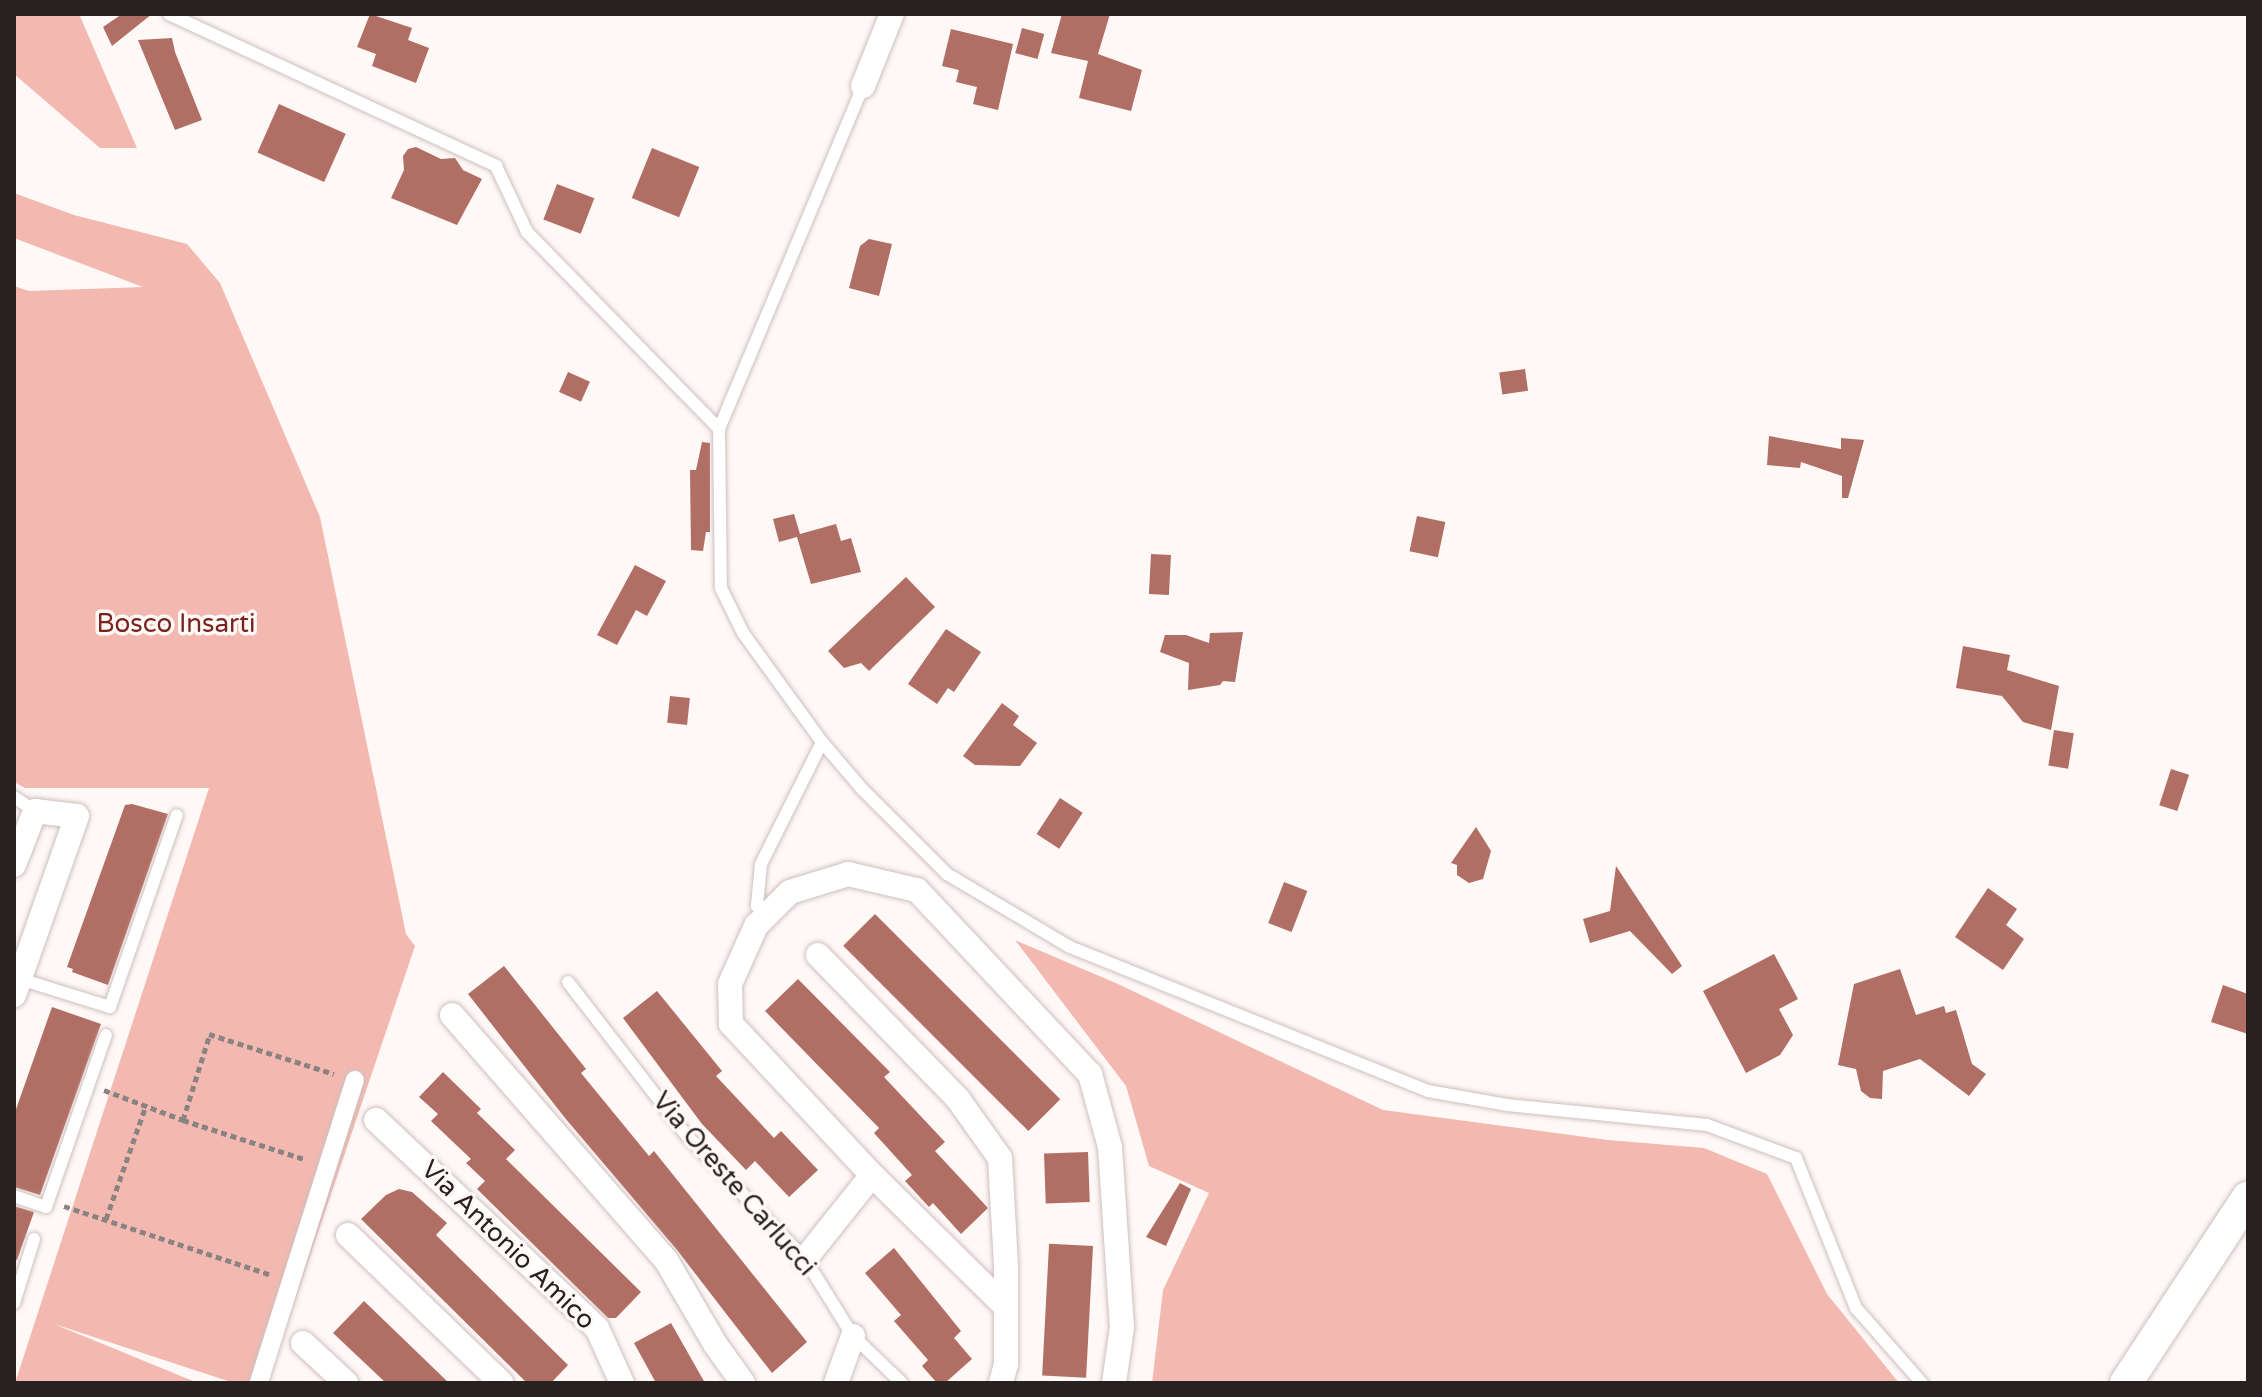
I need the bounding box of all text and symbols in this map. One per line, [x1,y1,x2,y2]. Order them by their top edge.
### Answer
park label: Bosco Insarti [97,608,255,640]
street label: Via Oreste Carlucci [646,1086,822,1282]
street label: Via Antonio Amico [414,1154,602,1336]

